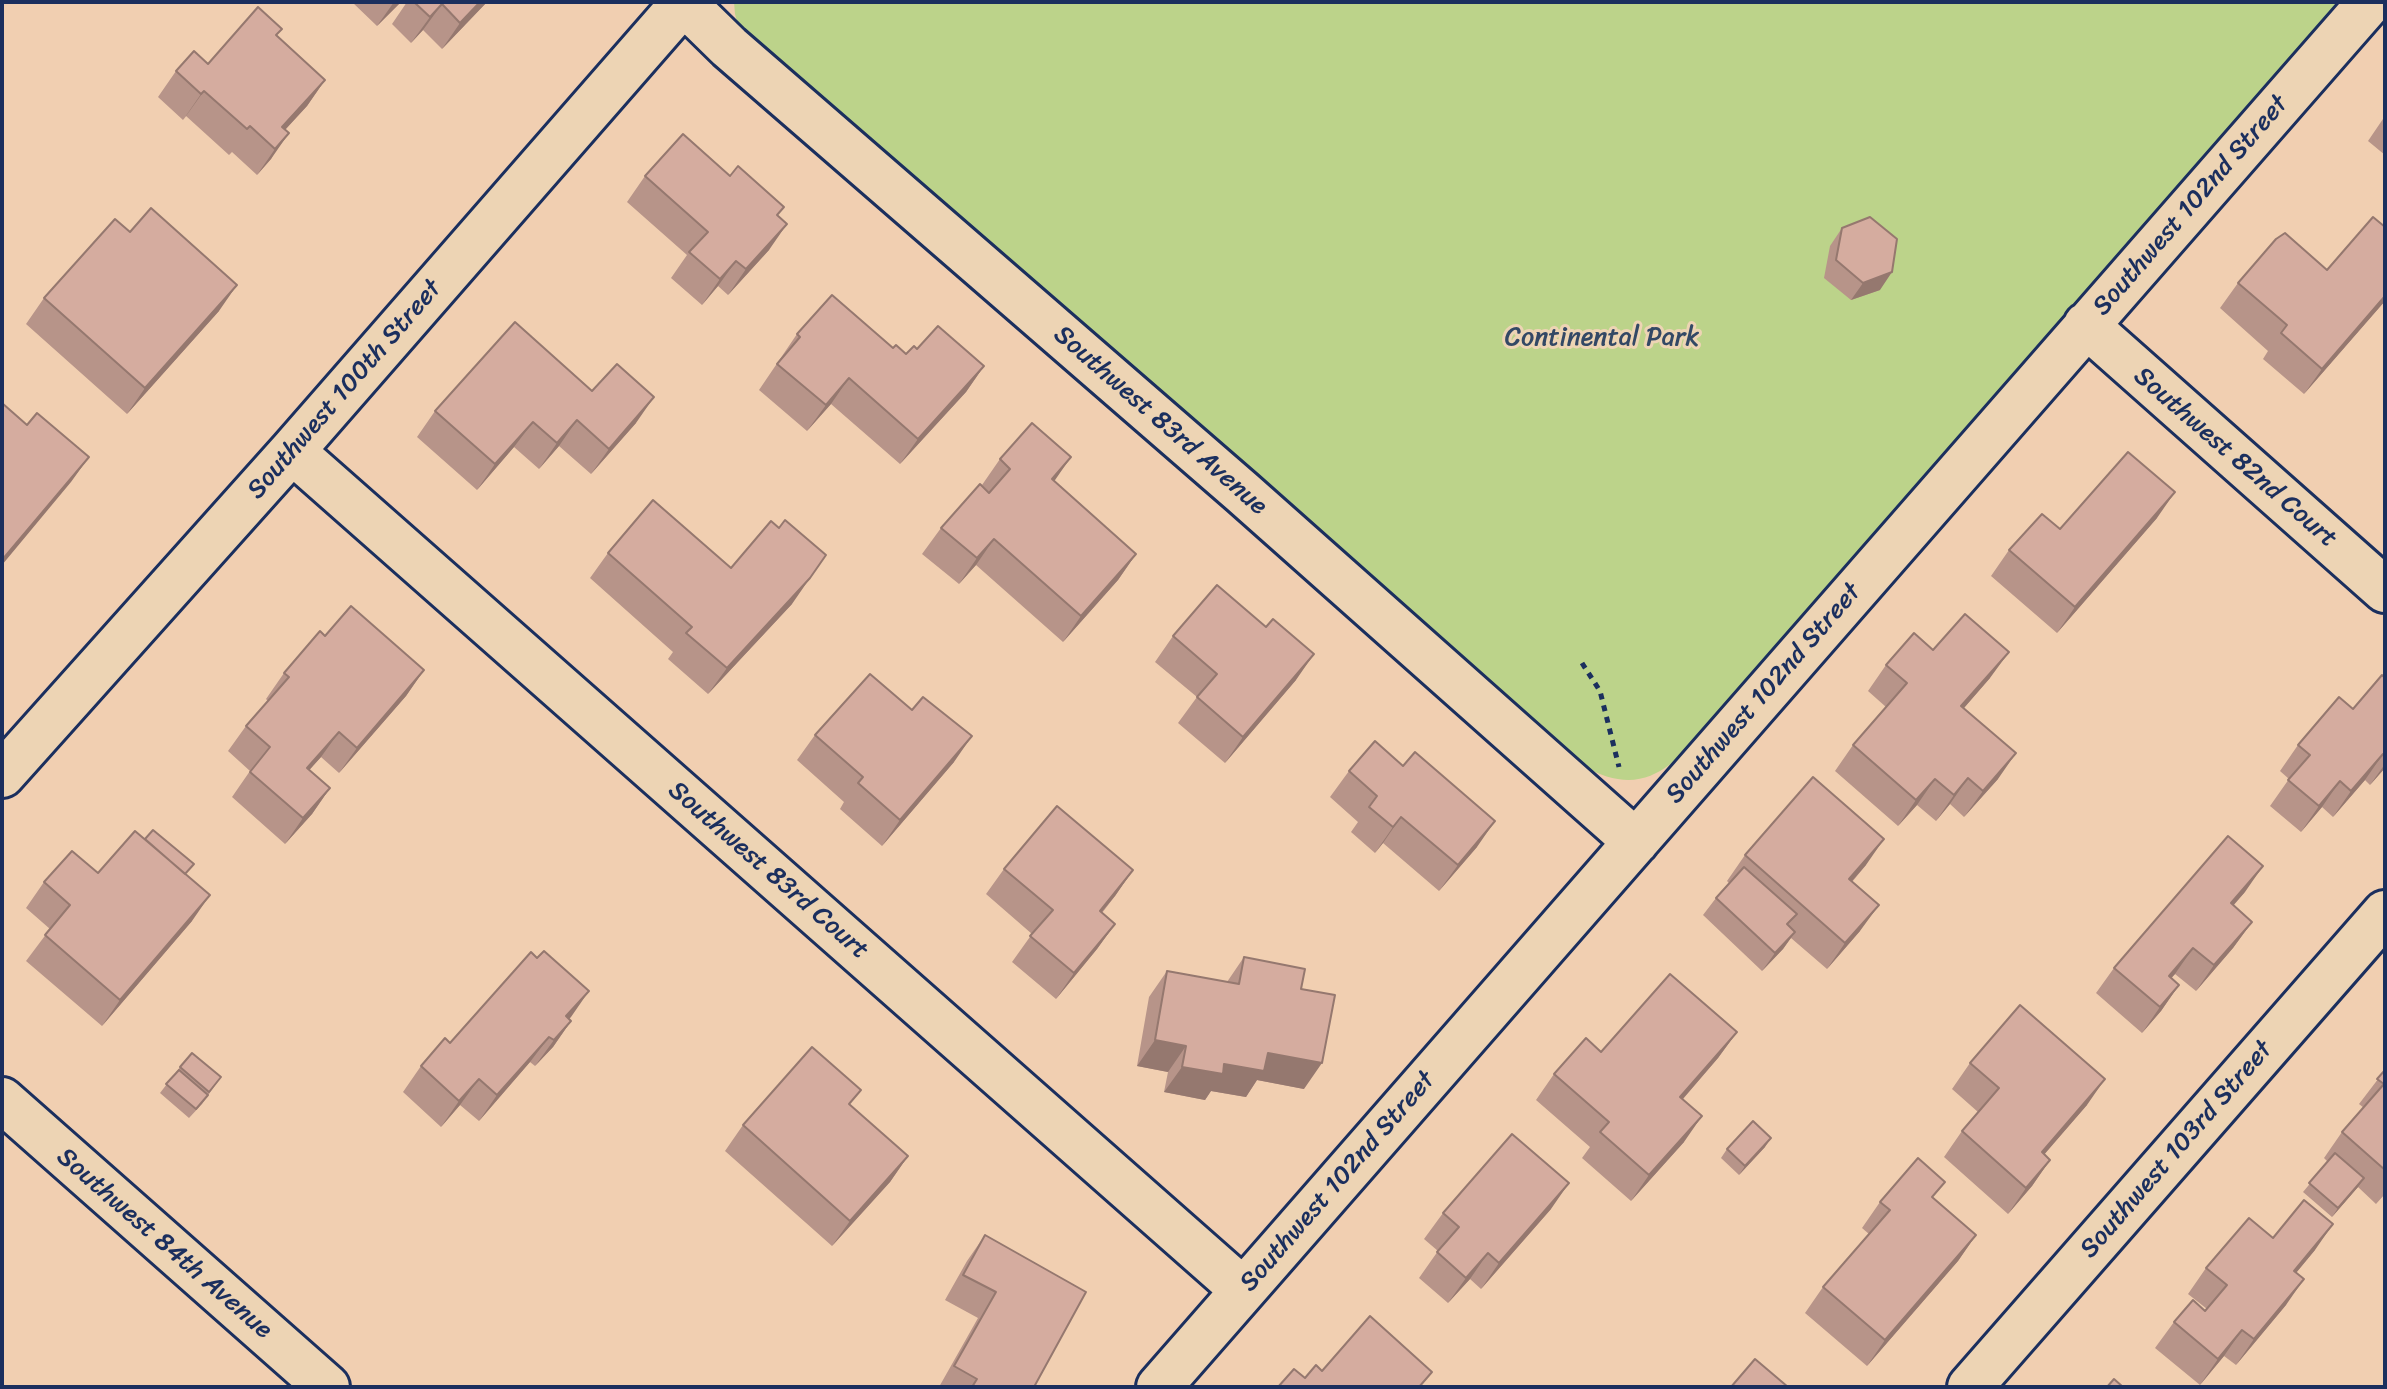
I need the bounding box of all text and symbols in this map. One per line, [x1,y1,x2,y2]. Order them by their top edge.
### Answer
street label: Southwest 102nd Street [2087,89,2295,323]
street label: Southwest 100th Street [241,274,449,506]
street label: Southwest 83rd Avenue [1047,320,1273,522]
park label: Continental Park [1505,322,1699,354]
street label: Southwest 82nd Court [2127,361,2343,555]
street label: Southwest 102nd Street [1660,577,1868,811]
street label: Southwest 83rd Court [661,775,875,967]
street label: Southwest 103rd Street [2074,1035,2280,1265]
street label: Southwest 102nd Street [1234,1065,1442,1299]
street label: Southwest 84th Avenue [50,1142,278,1346]

